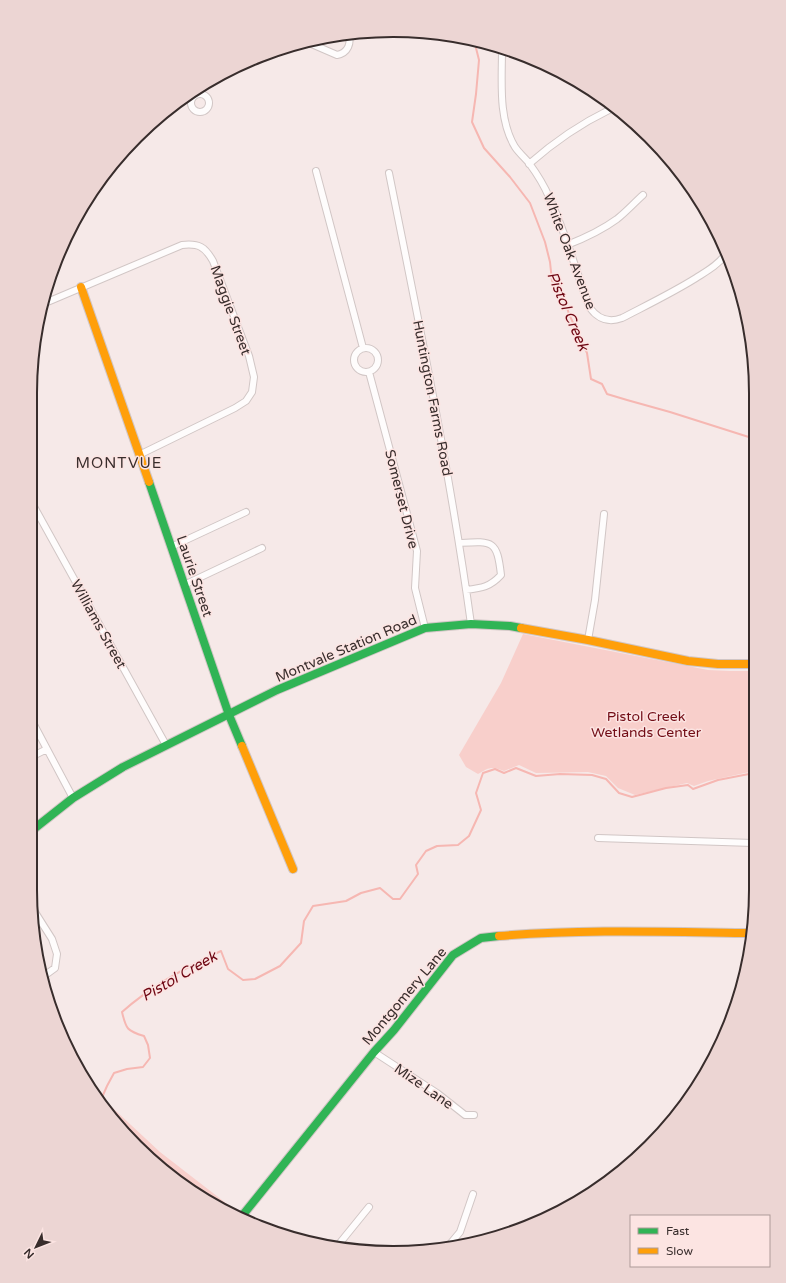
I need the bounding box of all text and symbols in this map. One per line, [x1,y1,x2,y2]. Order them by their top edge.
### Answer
street label: White Oak Avenue [539,191,600,312]
street label: Maggie Street [206,263,255,358]
water label: Pistol Creek [543,269,593,355]
street label: Huntington Farms Road [409,319,456,477]
street label: Somerset Drive [381,448,422,550]
district label: MONTVUE [76,454,162,472]
street label: Laurie Street [173,533,217,620]
street label: Williams Street [67,577,130,672]
street label: Montvale Station Road [273,611,419,686]
park label: Pistol Creek Wetlands Center [591,708,702,741]
street label: Montgomery Lane [359,944,450,1049]
water label: Pistol Creek [138,946,222,1005]
street label: Mize Lane [391,1060,456,1113]
legend [630,1215,770,1267]
text: Fast [666,1224,690,1238]
north arrow [16,1227,56,1267]
text: Slow [666,1244,693,1258]
text: N [21,1246,37,1261]

